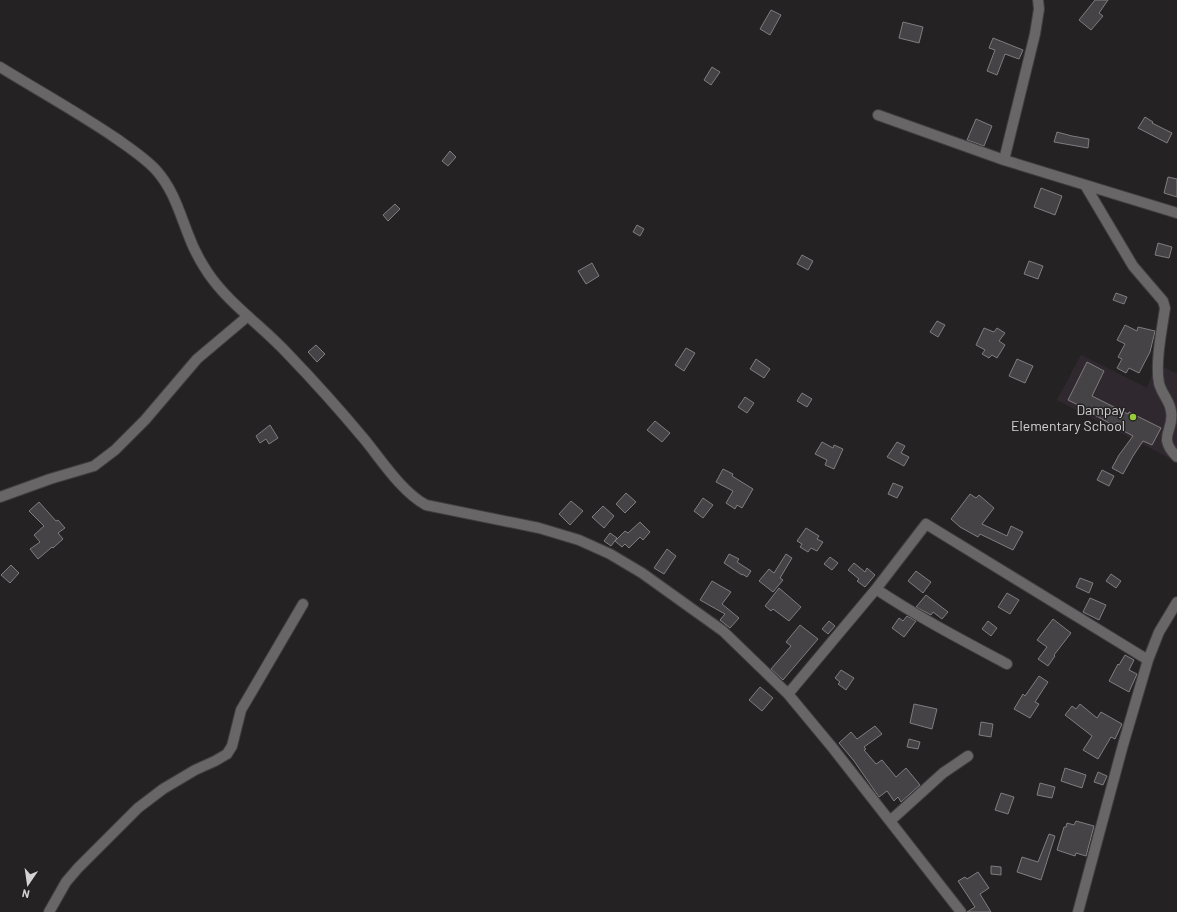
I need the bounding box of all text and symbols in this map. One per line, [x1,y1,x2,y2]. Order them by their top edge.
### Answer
place label: Dampay Elementary School [1011,401,1126,434]
marker: Dampay Elementary School [1128,412,1138,422]
north arrow [8,864,48,904]
text: N [21,887,31,901]

